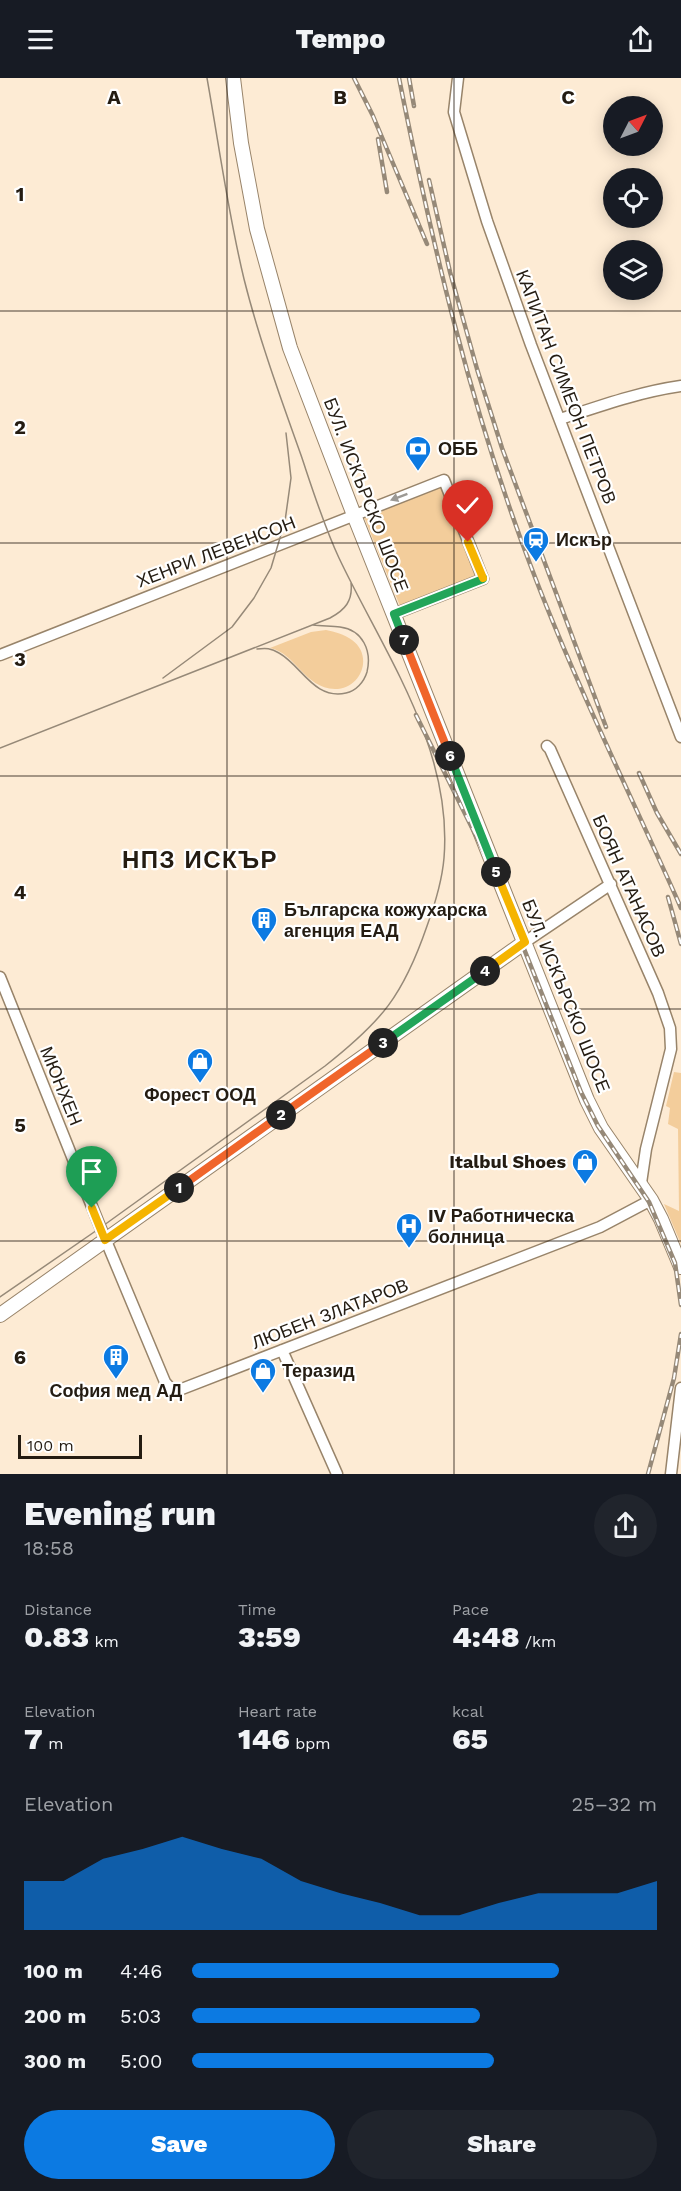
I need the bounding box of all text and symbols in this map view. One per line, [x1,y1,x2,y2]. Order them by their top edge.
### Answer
icon: menu [24,23,57,56]
text: Tempo [296,23,385,55]
icon: share [624,23,657,56]
text: A [107,85,121,109]
text: B [333,85,347,109]
text: C [561,85,575,109]
north arrow [603,96,663,156]
map controls [603,96,663,300]
button: locate [603,168,663,228]
text: 1 [16,182,24,206]
button: layers [603,240,663,300]
street label: КАПИТАН СИМЕОН ПЕТРОВ [512,267,621,507]
street label: БУЛ. ИСКЪРСКО ШОСЕ [320,395,413,595]
text: 2 [14,415,26,439]
bank icon: ОББ [403,434,433,472]
place label: ОББ [438,438,478,459]
pin [442,480,493,542]
icon: check [451,489,484,522]
one-way arrow [390,493,408,503]
street label: ХЕНРИ ЛЕВЕНСОН [133,512,298,592]
station icon: Искър [521,525,551,563]
place label: Искър [556,529,612,550]
pin: 7 [389,625,419,655]
text: 7 [399,630,409,649]
text: 3 [14,647,26,671]
pin: 6 [435,741,465,771]
text: 6 [445,746,455,765]
street label: БОЯН АТАНАСОВ [589,811,670,960]
district label: НПЗ ИСКЪР [122,846,278,874]
pin: 5 [481,857,511,887]
text: 5 [491,862,501,881]
text: 4 [14,880,27,904]
street label: БУЛ. ИСКЪРСКО ШОСЕ [518,896,615,1095]
place label: Българска кожухарска агенция ЕАД [284,899,488,941]
building icon: Българска кожухарска агенция ЕАД [249,905,279,943]
pin: 4 [470,956,500,986]
text: 4 [480,961,490,980]
pin: 3 [368,1028,398,1058]
text: 3 [378,1033,388,1052]
street label: МЮНХЕН [36,1043,87,1128]
shop icon: Форест ООД [185,1046,215,1084]
place label: Форест ООД [144,1084,256,1105]
pin: 2 [266,1100,296,1130]
text: 2 [276,1105,286,1124]
text: 5 [14,1113,26,1137]
pin [66,1146,117,1208]
shop icon: Italbul Shoes [570,1147,600,1185]
place label: Italbul Shoes [449,1151,566,1172]
icon: arrive [75,1155,108,1188]
pin: 1 [164,1173,194,1203]
text: 1 [176,1178,182,1197]
place label: IV Работническа болница [428,1205,575,1247]
hospital icon: IV Работническа болница [394,1211,424,1249]
street label: ЛЮБЕН ЗЛАТАРОВ [249,1274,411,1353]
building icon: София мед АД [101,1342,131,1380]
text: 6 [14,1345,26,1369]
shop icon: Теразид [248,1356,278,1394]
place label: Теразид [282,1360,355,1381]
place label: София мед АД [50,1380,183,1401]
scale bar [18,1432,142,1460]
text: 100 m [27,1436,74,1455]
text: Evening run [24,1494,216,1533]
button: share [594,1494,657,1557]
text: 18:58 [24,1536,74,1560]
text: Distance [24,1600,92,1619]
text: Time [238,1600,276,1619]
text: Pace [452,1600,489,1619]
text: 0.83 [24,1619,89,1654]
text: 3:59 [238,1619,301,1654]
text: 4:48 [452,1619,520,1654]
text: km [89,1632,119,1651]
text: /km [520,1632,556,1651]
text: Elevation [24,1702,95,1721]
text: Heart rate [238,1702,317,1721]
text: kcal [452,1702,484,1721]
text: 7 [24,1721,43,1756]
text: 146 [238,1721,290,1756]
text: 65 [452,1721,488,1756]
text: m [43,1734,63,1753]
text: bpm [290,1734,331,1753]
text: Elevation [24,1792,113,1816]
text: 25–32 m [572,1792,657,1816]
text: 100 m [24,1959,83,1983]
text: 4:46 [120,1959,163,1983]
text: 200 m [24,2004,86,2028]
text: 5:03 [120,2004,161,2028]
text: 300 m [24,2049,86,2073]
text: 5:00 [120,2049,162,2073]
button: Save [24,2110,335,2179]
button: Share [347,2110,657,2179]

